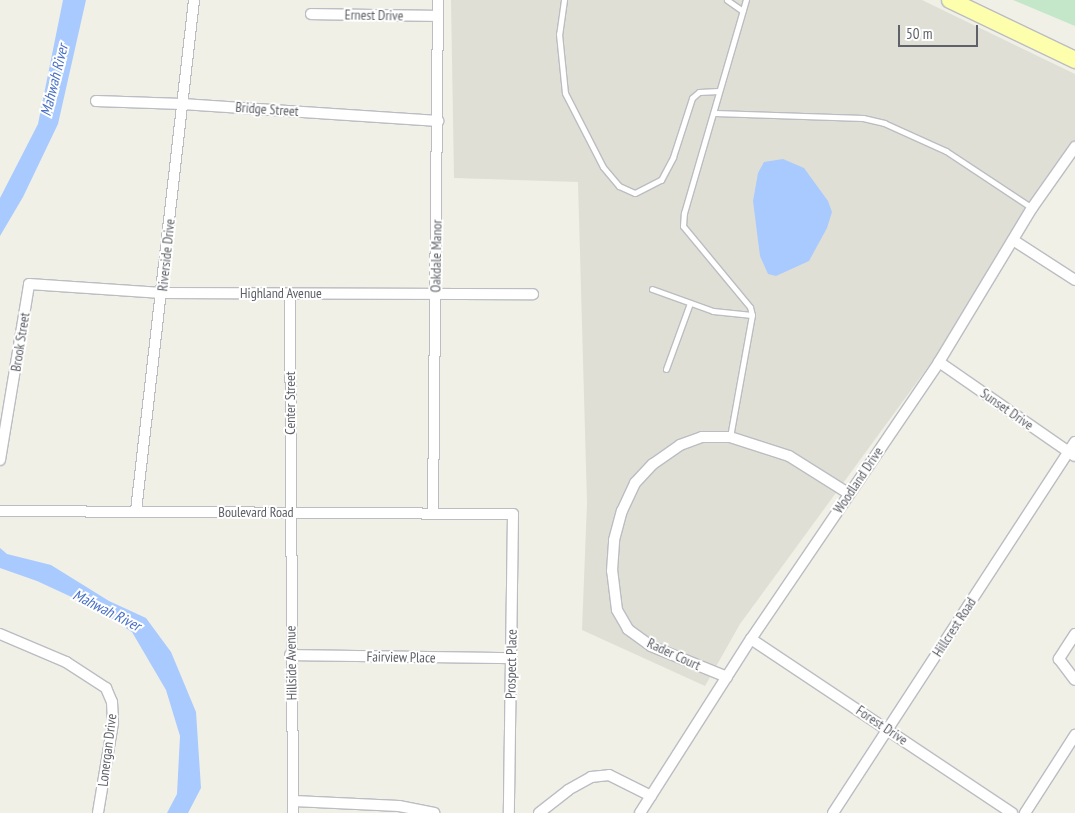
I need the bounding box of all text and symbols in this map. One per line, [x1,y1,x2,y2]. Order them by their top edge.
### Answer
street label: Ernest Drive [344,6,404,24]
scale bar [900,15,980,47]
text: 50 m [906,24,932,43]
water label: Mahwah River [36,42,72,118]
street label: Bridge Street [235,98,299,120]
street label: Riverside Drive [154,218,178,292]
street label: Oakdale Manor [427,219,445,293]
street label: Highland Avenue [240,285,322,301]
street label: Brook Street [7,311,33,373]
street label: Center Street [282,371,298,435]
street label: Sunset Drive [977,385,1037,433]
street label: Woodland Drive [830,444,886,516]
street label: Boulevard Road [218,504,294,520]
water label: Mahwah River [70,585,144,635]
street label: Hillcrest Road [929,594,979,660]
street label: Hillside Avenue [282,625,300,701]
street label: Prospect Place [502,629,520,699]
street label: Rader Court [645,634,703,674]
street label: Fairview Place [366,648,436,666]
street label: Forest Drive [853,702,911,748]
street label: Lonergan Drive [94,713,120,787]

